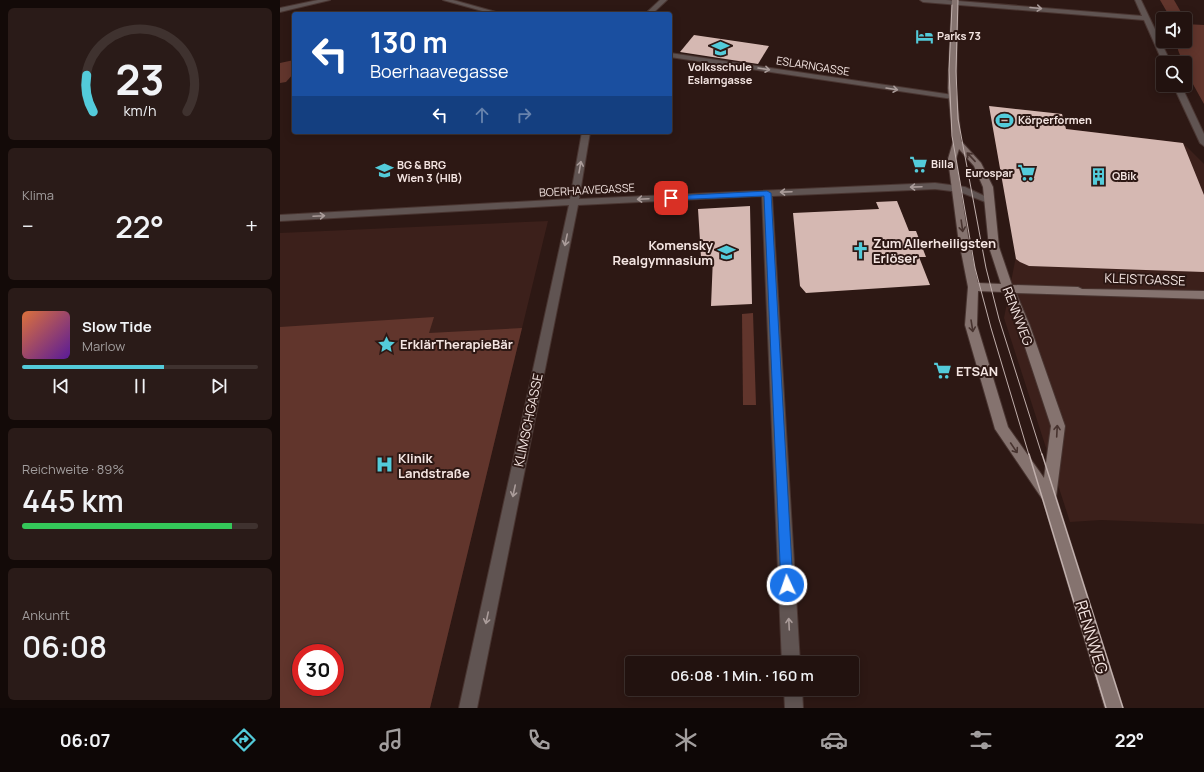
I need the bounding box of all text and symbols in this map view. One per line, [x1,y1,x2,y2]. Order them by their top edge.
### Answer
one-way arrow [1029,5,1042,12]
map controls [1156,12,1192,92]
button: sound [1156,12,1192,48]
text: 130 m [370,23,448,61]
hotel icon: Parks 73 [914,26,934,46]
icon: left [304,28,356,80]
place label: Parks 73 [937,28,981,43]
school or university icon: Volksschule Eslarngasse [710,39,730,59]
text: 23 [116,51,164,107]
street label: ESLARNGASSE [775,52,851,79]
button: search [1156,56,1192,92]
text: Boerhaavegasse [370,59,508,83]
place label: Volksschule Eslarngasse [688,59,753,87]
one-way arrow [757,65,770,73]
one-way arrow [886,85,899,93]
text: km/h [123,101,157,120]
icon: left [429,104,451,126]
icon: ahead [471,104,493,126]
icon: right [513,104,535,126]
sports icon: Körperformen [995,110,1015,130]
place label: Körperformen [1018,112,1092,127]
one-way arrow [967,152,976,162]
supermarket icon: Billa [908,154,928,174]
place label: Billa [931,156,954,171]
place label: BG & BRG Wien 3 (HIB) [397,157,463,185]
school or university icon: BG & BRG Wien 3 (HIB) [374,161,394,181]
one-way arrow [576,161,584,174]
supermarket icon: Eurospar [1016,163,1036,183]
place label: Eurospar [965,165,1014,180]
building icon: QBik [1089,166,1109,186]
place label: QBik [1112,168,1137,183]
street label: BOERHAAVEGASSE [539,180,635,199]
pin [654,181,688,215]
one-way arrow [910,183,923,191]
text: Klima [22,186,54,204]
icon: arrive [660,187,682,209]
one-way arrow [780,189,793,196]
one-way arrow [637,195,650,203]
text: 22° [115,206,164,247]
text: − [22,211,34,241]
text: + [245,211,258,241]
one-way arrow [312,212,325,219]
one-way arrow [958,219,966,232]
one-way arrow [562,234,570,247]
place label: Zum Allerheiligsten Erlöser [873,234,996,267]
place label: Komensky Realgymnasium [612,236,714,269]
church icon: Zum Allerheiligsten Erlöser [850,240,870,260]
school or university icon: Komensky Realgymnasium [716,242,736,262]
street label: KLEISTGASSE [1104,269,1186,289]
street label: RENNWEG [999,284,1037,348]
text: Slow Tide [82,316,152,337]
one-way arrow [968,319,976,332]
place icon: ErklärTherapieBär [377,334,397,354]
place label: ErklärTherapieBär [400,335,513,353]
text: Marlow [82,337,125,355]
supermarket icon: ETSAN [933,361,953,381]
place label: ETSAN [956,362,998,380]
street label: KLIMSCHGASSE [509,372,547,468]
icon: previous [50,375,72,397]
icon: pause [129,375,151,397]
icon: next [208,375,230,397]
one-way arrow [1053,425,1060,438]
one-way arrow [1010,442,1019,453]
place label: Klinik Landstraße [398,449,470,482]
hospital icon: Klinik Landstraße [375,455,395,475]
text: Reichweite · 89% [22,460,124,478]
text: 445 km [22,480,124,521]
one-way arrow [509,484,517,497]
position arrow [766,564,808,606]
street label: RENNWEG [1070,597,1114,677]
text: Ankunft [22,606,70,624]
one-way arrow [483,611,491,624]
one-way arrow [786,618,793,631]
text: 06:08 [22,626,107,667]
speed limit sign: 30 [292,644,344,696]
text: 06:08 · 1 Min. · 160 m [670,665,814,686]
icon: directions [230,726,258,754]
icon: music [377,726,405,754]
icon: phone [525,726,553,754]
icon: climate [672,726,700,754]
icon: car [820,726,848,754]
icon: filters [967,726,995,754]
text: 06:07 [60,728,110,752]
text: 22° [1115,728,1144,752]

